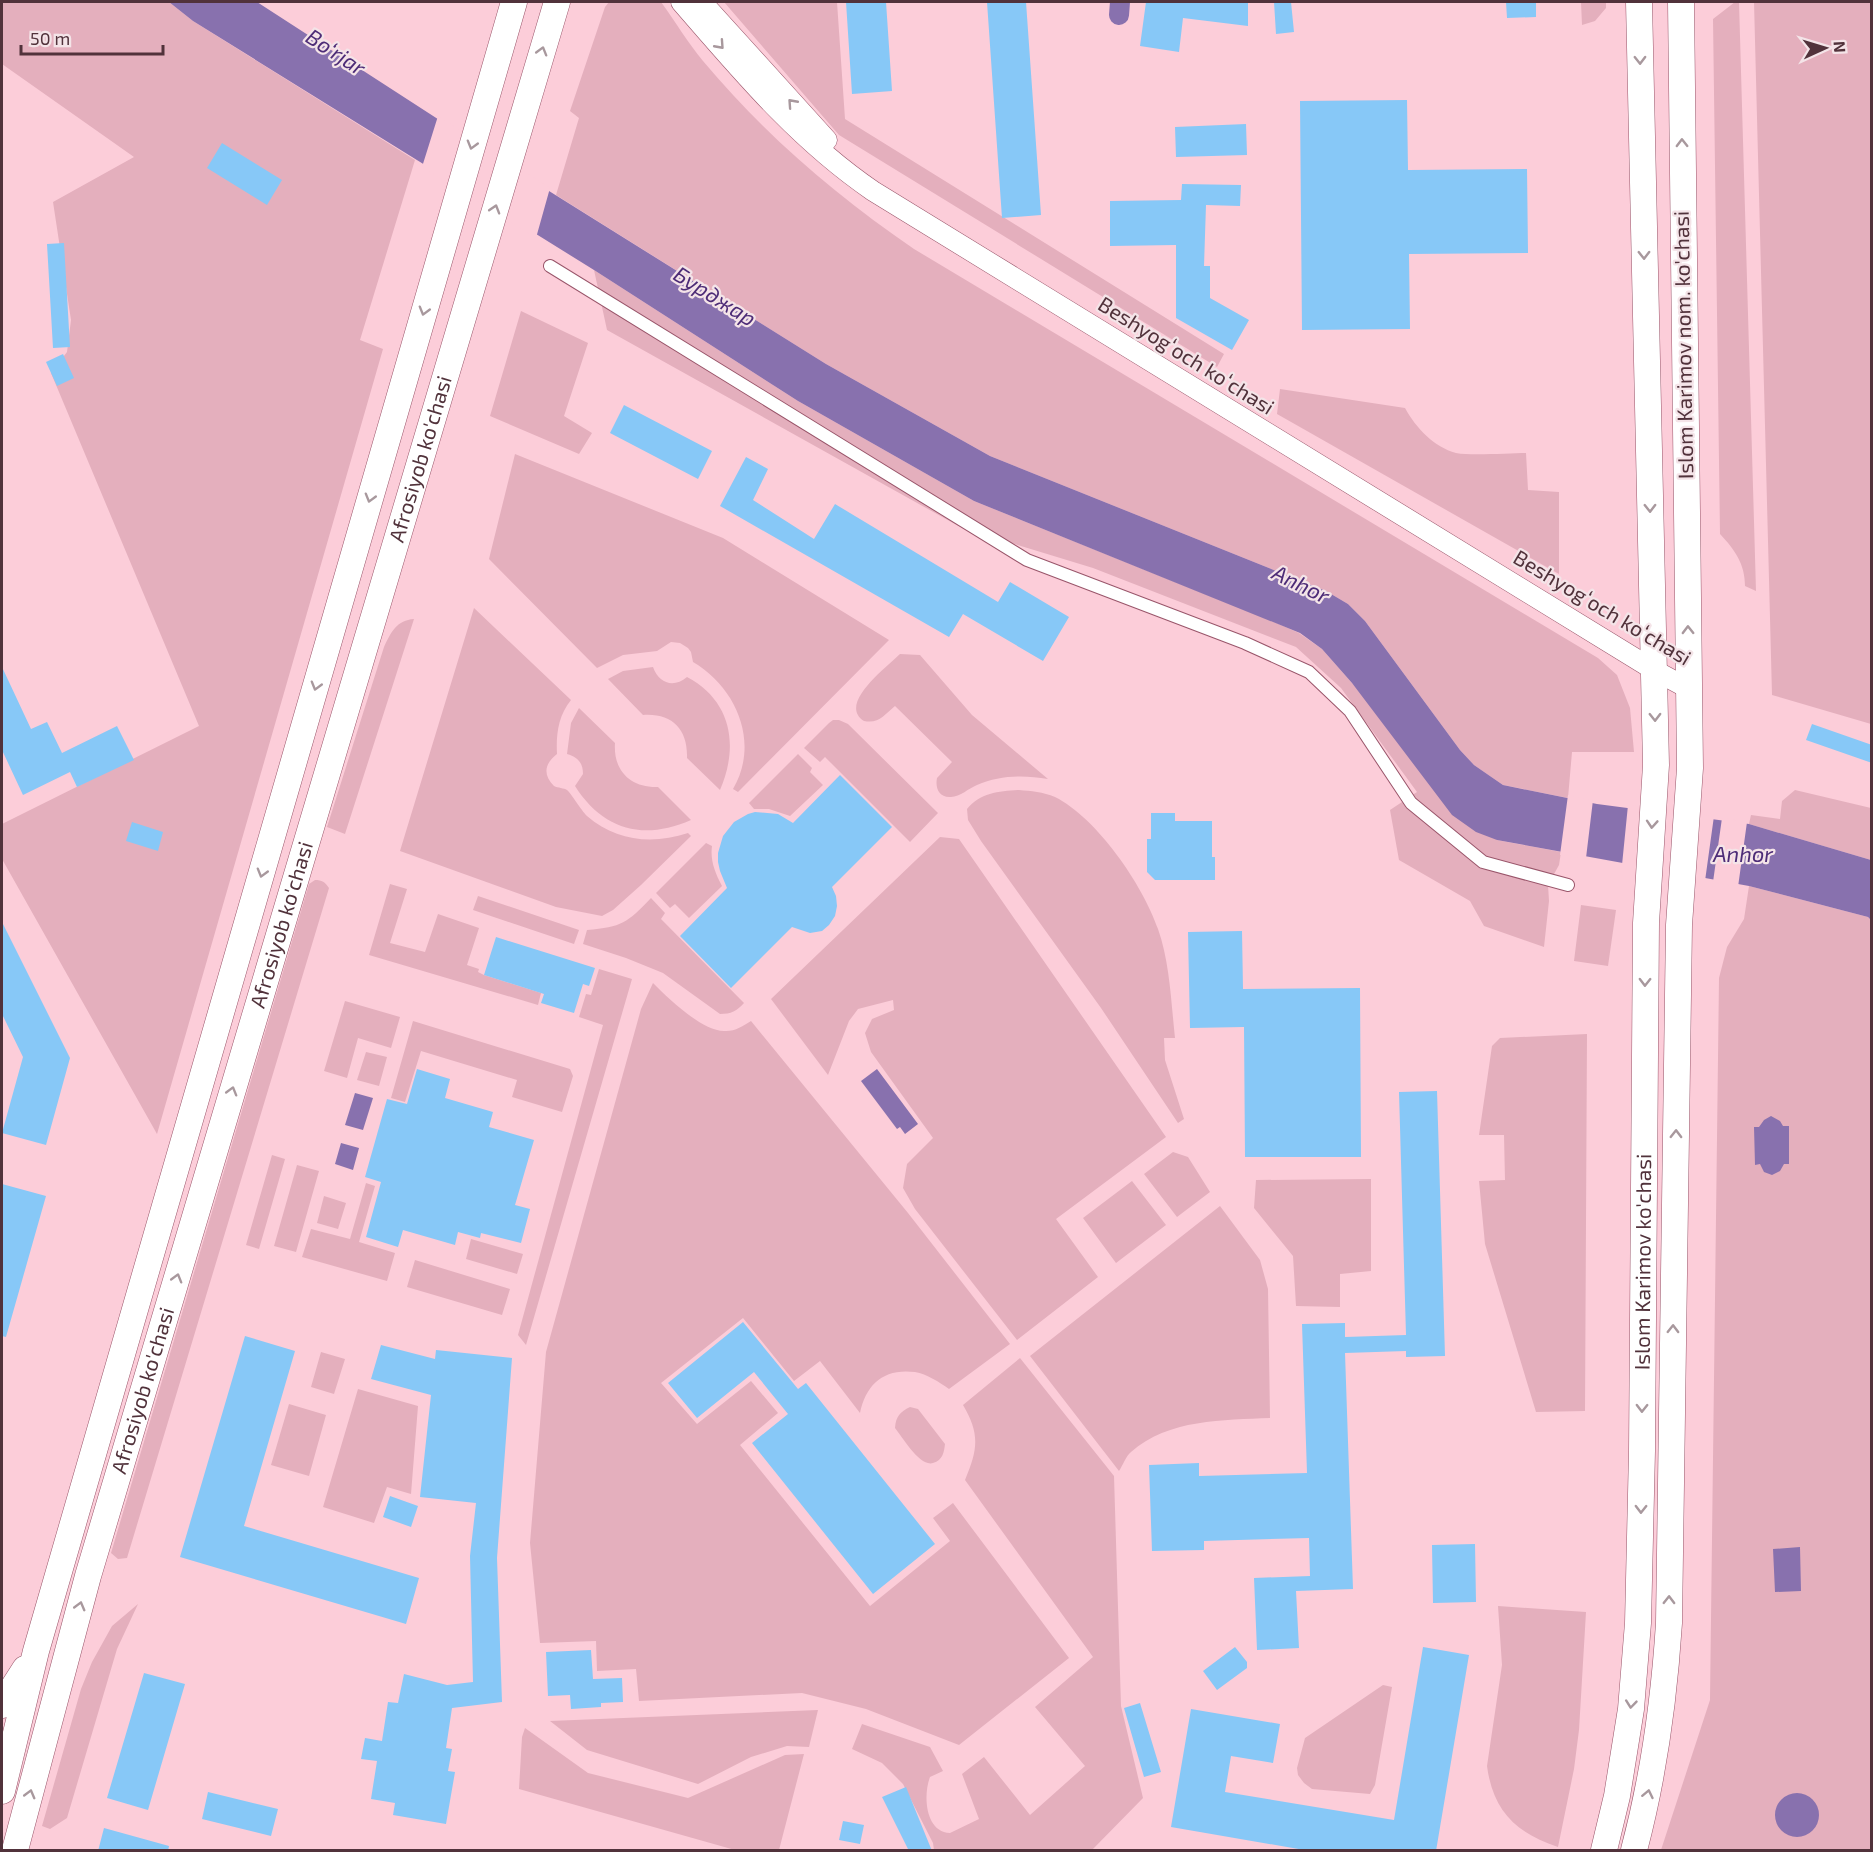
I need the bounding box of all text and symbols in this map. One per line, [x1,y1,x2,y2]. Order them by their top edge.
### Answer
scale bar [21,18,164,56]
north arrow [1795,18,1855,78]
water label: Bo‘rjar [301,22,372,81]
text: 50 m [30,27,70,49]
one-way arrow [713,38,724,49]
text: N [1831,40,1850,53]
one-way arrow [535,46,547,57]
one-way arrow [1634,55,1646,64]
one-way arrow [788,99,799,110]
one-way arrow [467,139,479,150]
one-way arrow [1676,139,1688,148]
one-way arrow [488,204,500,215]
street label: Islom Karimov nom. ko'chasi [1668,211,1697,479]
one-way arrow [1638,250,1651,259]
water label: Бурджар [670,260,761,331]
street label: Beshyogʻoch koʻchasi [1094,290,1279,419]
one-way arrow [419,305,431,316]
street label: Afrosiyob ko'chasi [383,373,456,545]
one-way arrow [365,492,377,503]
one-way arrow [1644,504,1656,513]
street label: Beshyogʻoch koʻchasi [1509,544,1696,670]
water label: Anhor [1268,558,1335,609]
one-way arrow [1682,626,1694,635]
one-way arrow [311,680,323,690]
one-way arrow [1649,713,1661,722]
one-way arrow [1646,819,1659,828]
street label: Afrosiyob ko'chasi [244,838,317,1011]
water label: Anhor [1712,840,1774,866]
one-way arrow [257,867,269,878]
one-way arrow [1639,977,1651,986]
one-way arrow [225,1086,237,1096]
one-way arrow [1670,1130,1682,1139]
street label: Islom Karimov ko'chasi [1629,1154,1655,1370]
one-way arrow [170,1273,182,1283]
street label: Afrosiyob ko'chasi [105,1304,178,1476]
one-way arrow [1666,1325,1679,1334]
one-way arrow [1636,1403,1649,1412]
one-way arrow [1634,1505,1647,1514]
one-way arrow [1663,1596,1675,1605]
one-way arrow [73,1601,85,1611]
one-way arrow [1625,1699,1638,1709]
one-way arrow [22,1789,35,1799]
one-way arrow [1641,1789,1654,1799]

